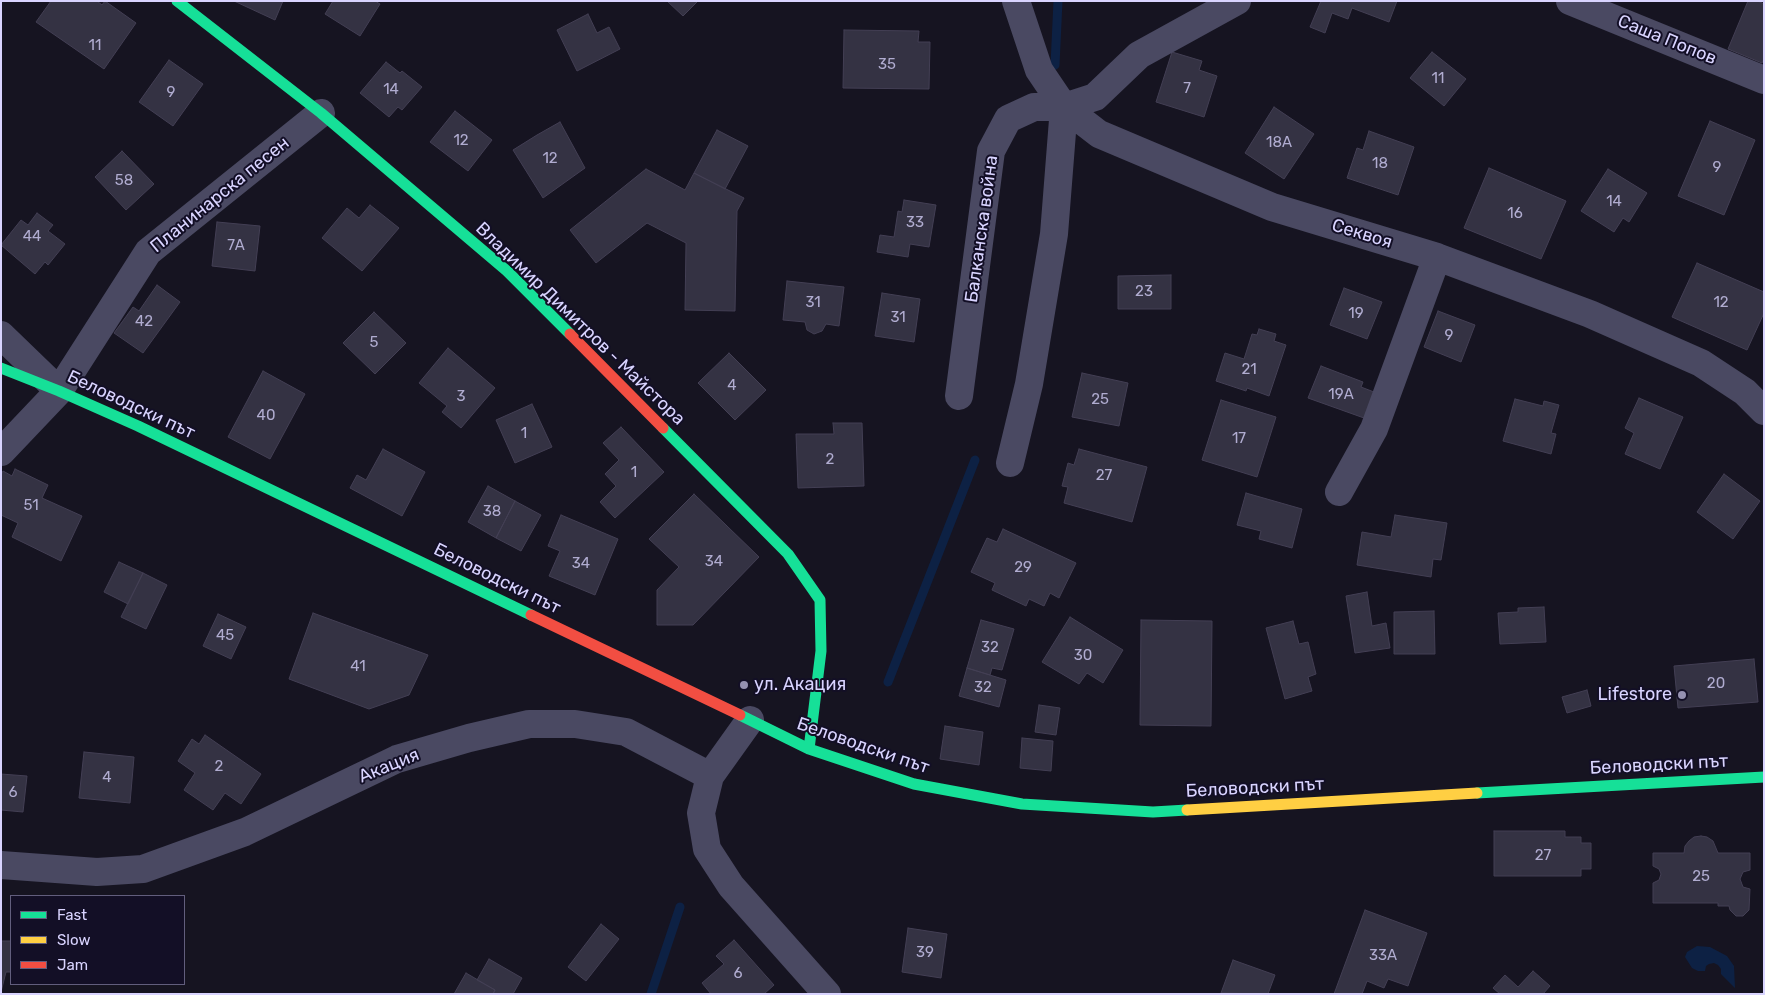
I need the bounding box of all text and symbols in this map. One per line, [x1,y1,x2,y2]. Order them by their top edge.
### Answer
street label: Саша Попов [1614,10,1720,70]
house number: 11 [89,37,101,55]
house number: 35 [878,56,896,74]
house number: 11 [1432,70,1444,88]
house number: 7 [1183,80,1191,98]
house number: 14 [383,81,399,99]
house number: 9 [167,84,175,102]
street label: Планинарска песен [146,132,294,258]
house number: 12 [453,132,469,150]
house number: 18А [1266,134,1292,152]
house number: 12 [542,150,558,168]
street label: Балканска война [961,154,1003,304]
house number: 18 [1372,155,1388,173]
house number: 9 [1713,159,1721,177]
house number: 58 [115,172,133,190]
house number: 14 [1606,193,1622,211]
house number: 16 [1507,205,1523,223]
house number: 33 [906,214,924,232]
street label: Секвоя [1329,215,1395,253]
street label: Владимир Димитров - Майстора [471,218,689,430]
house number: 44 [23,228,41,246]
house number: 7А [227,237,245,255]
house number: 23 [1135,283,1153,301]
house number: 31 [805,294,821,312]
house number: 12 [1713,294,1729,312]
house number: 19 [1348,305,1364,323]
house number: 31 [890,309,906,327]
house number: 42 [135,313,153,331]
house number: 9 [1445,327,1453,345]
house number: 5 [370,334,378,352]
house number: 21 [1241,361,1257,379]
street label: Беловодски път [64,366,198,444]
house number: 4 [727,377,737,395]
house number: 19А [1328,386,1354,404]
house number: 3 [456,388,466,406]
house number: 25 [1091,391,1109,409]
house number: 40 [257,407,275,425]
house number: 1 [521,425,527,443]
house number: 17 [1232,430,1246,448]
house number: 2 [826,451,834,469]
house number: 1 [631,464,637,482]
house number: 27 [1096,467,1112,485]
house number: 51 [23,497,39,515]
house number: 38 [483,503,501,521]
street label: Беловодски път [430,539,564,619]
house number: 34 [705,553,723,571]
house number: 34 [572,555,590,573]
house number: 29 [1014,559,1032,577]
house number: 45 [216,627,234,645]
house number: 32 [981,639,999,657]
house number: 30 [1074,647,1092,665]
house number: 41 [350,658,366,676]
place label: ул. Акация [754,674,846,696]
house number: 20 [1707,675,1725,693]
marker: ул. Акация [738,679,750,691]
house number: 32 [974,679,992,697]
place label: Lifestore [1597,684,1672,706]
marker: Lifestore [1676,689,1688,701]
street label: Беловодски път [794,713,932,779]
street label: Акация [355,744,423,788]
street label: Беловодски път [1589,751,1729,779]
house number: 2 [215,758,223,776]
house number: 4 [102,769,112,787]
street label: Беловодски път [1185,774,1325,802]
house number: 6 [8,784,18,802]
house number: 27 [1535,847,1551,865]
house number: 25 [1692,868,1710,886]
legend [10,895,185,985]
text: Fast [57,906,87,924]
text: Slow [57,931,90,949]
house number: 39 [916,944,934,962]
house number: 33А [1369,947,1397,965]
text: Jam [57,956,88,974]
house number: 6 [733,965,743,983]

